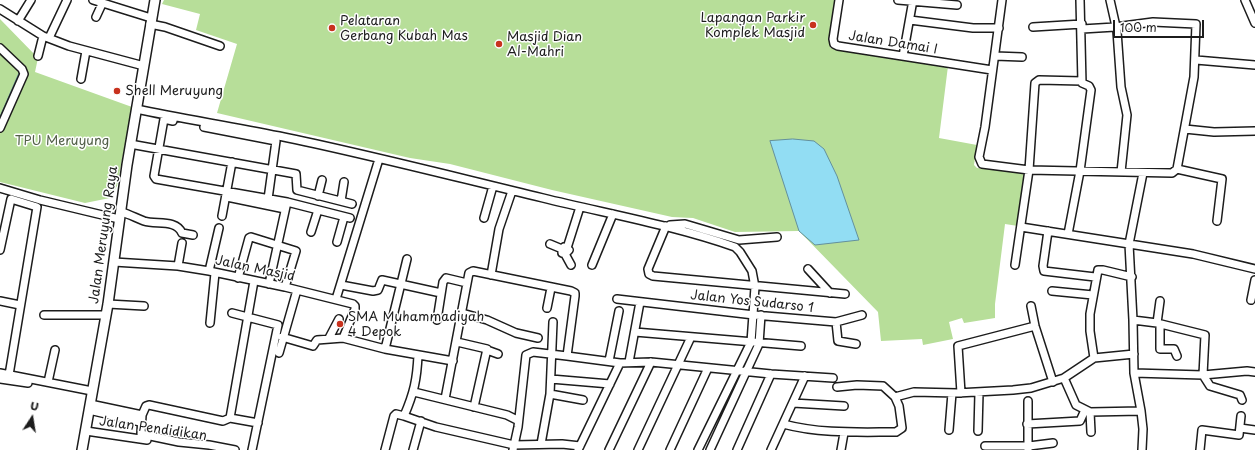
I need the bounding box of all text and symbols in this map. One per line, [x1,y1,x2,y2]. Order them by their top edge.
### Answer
place label: Lapangan Parkir Komplek Masjid [701,10,805,41]
scale bar [1115,12,1206,38]
place label: Pelataran Gerbang Kubah Mas [340,13,468,44]
text: 100 m [1120,18,1157,36]
marker: Lapangan Parkir Komplek Masjid [808,20,818,30]
marker: Pelataran Gerbang Kubah Mas [327,23,337,33]
street label: Jalan Damai I [847,28,939,58]
place label: Masjid Dian Al-Mahri [507,29,582,60]
marker: Masjid Dian Al-Mahri [494,39,504,49]
place label: Shell Meruyung [125,83,223,99]
marker: Shell Meruyung [112,86,122,96]
park label: TPU Meruyung [15,133,109,149]
street label: Jalan Meruyung Raya [87,165,121,305]
street label: Jalan Masjid [214,253,296,285]
street label: Jalan Yos Sudarso 1 [690,288,814,316]
place label: SMA Muhammadiyah 4 Depok [348,309,484,340]
marker: SMA Muhammadiyah 4 Depok [335,319,345,329]
text: U [29,397,40,415]
north arrow [12,398,52,438]
street label: Jalan Pendidikan [98,414,208,444]

